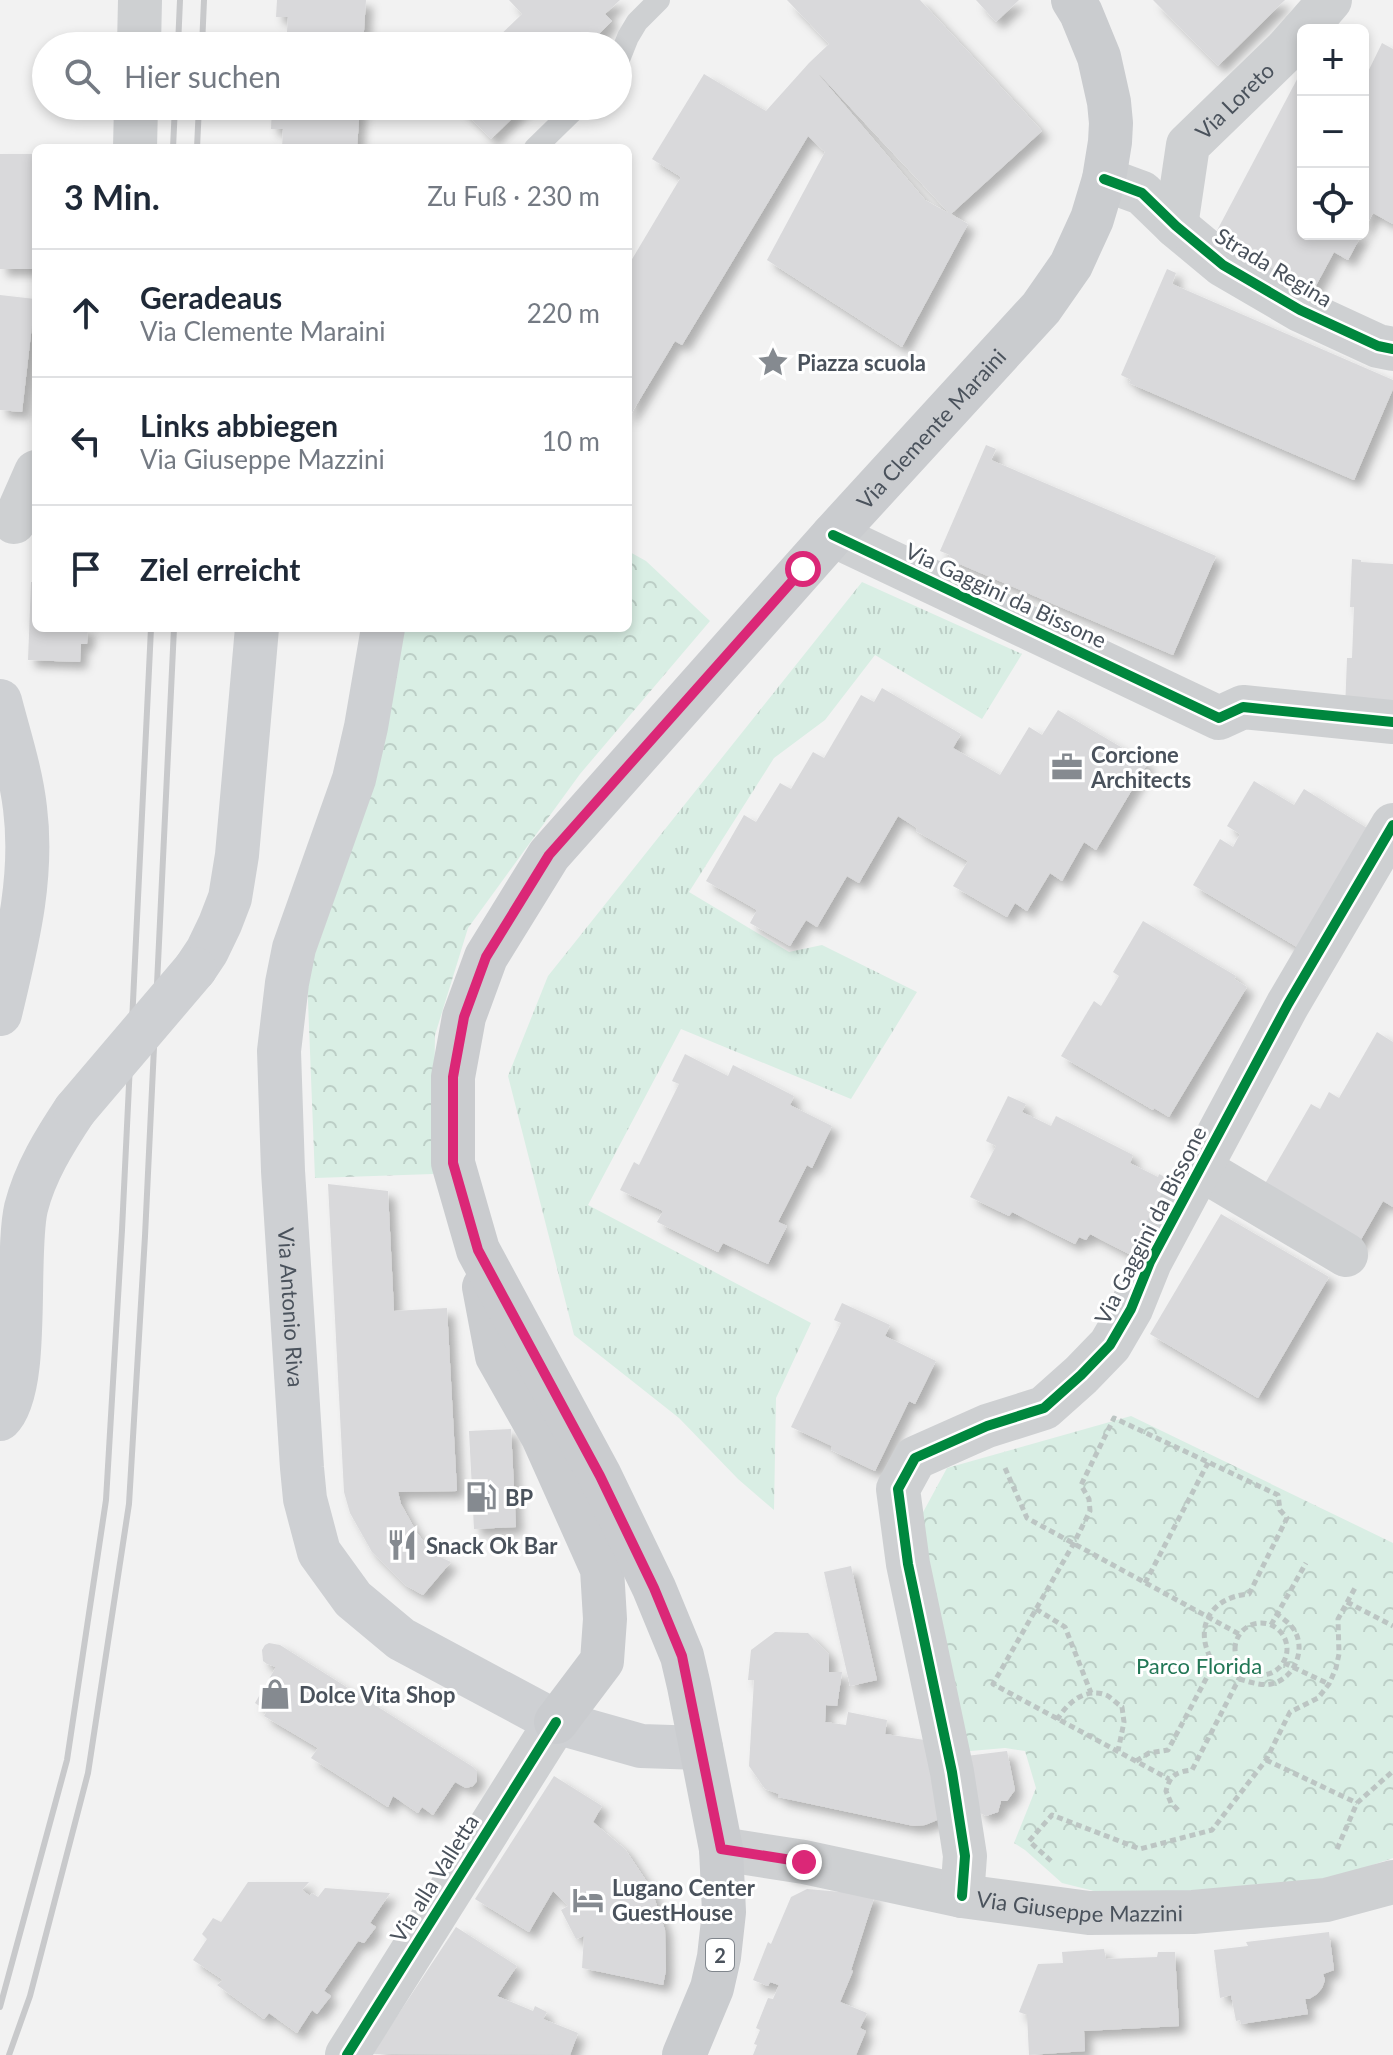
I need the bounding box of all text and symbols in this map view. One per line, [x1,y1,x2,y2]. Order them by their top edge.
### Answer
map controls [1297,24,1369,240]
button: + [1297,24,1369,96]
search box [32,32,632,120]
icon: search [60,54,104,98]
street label: Via Loreto [1189,56,1279,145]
text: Hier suchen [124,58,281,94]
button: − [1297,96,1369,168]
button: locate [1297,168,1369,240]
text: 3 Min. [64,176,160,217]
text: Zu Fuß · 230 m [427,180,600,212]
street label: Strada Regina [1211,222,1337,312]
text: Geradeaus [140,279,282,315]
icon: ahead [64,291,108,335]
text: 220 m [527,297,600,329]
text: Via Clemente Maraini [140,315,386,347]
street label: Via Clemente Maraini [850,343,1011,514]
place icon: Piazza scuola [756,345,790,379]
place label: Piazza scuola [797,349,926,376]
text: Links abbiegen [140,407,338,443]
icon: left [64,419,108,463]
text: 10 m [542,425,600,457]
text: Via Giuseppe Mazzini [140,443,385,475]
street label: Via Gaggini da Bissone [901,537,1111,653]
icon: arrive [64,547,108,591]
text: Ziel erreicht [140,551,300,587]
route start [785,551,821,587]
place label: Corcione Architects [1090,741,1191,793]
office icon: Corcione Architects [1050,750,1084,784]
street label: Via Gaggini da Bissone [1088,1122,1212,1328]
street label: Via Antonio Riva [273,1227,310,1388]
fuel station icon: BP [464,1480,498,1514]
place label: BP [505,1484,533,1511]
restaurant icon: Snack Ok Bar [385,1528,419,1562]
place label: Snack Ok Bar [426,1532,558,1559]
park label: Parco Florida [1136,1652,1262,1679]
shop icon: Dolce Vita Shop [258,1677,292,1711]
place label: Dolce Vita Shop [299,1681,455,1708]
street label: Via alla Valletta [384,1809,484,1947]
route end [786,1844,822,1880]
place label: Lugano Center GuestHouse [612,1874,756,1926]
hotel icon: Lugano Center GuestHouse [571,1883,605,1917]
street label: Via Giuseppe Mazzini [975,1885,1183,1927]
road number: 2 [706,1939,734,1971]

